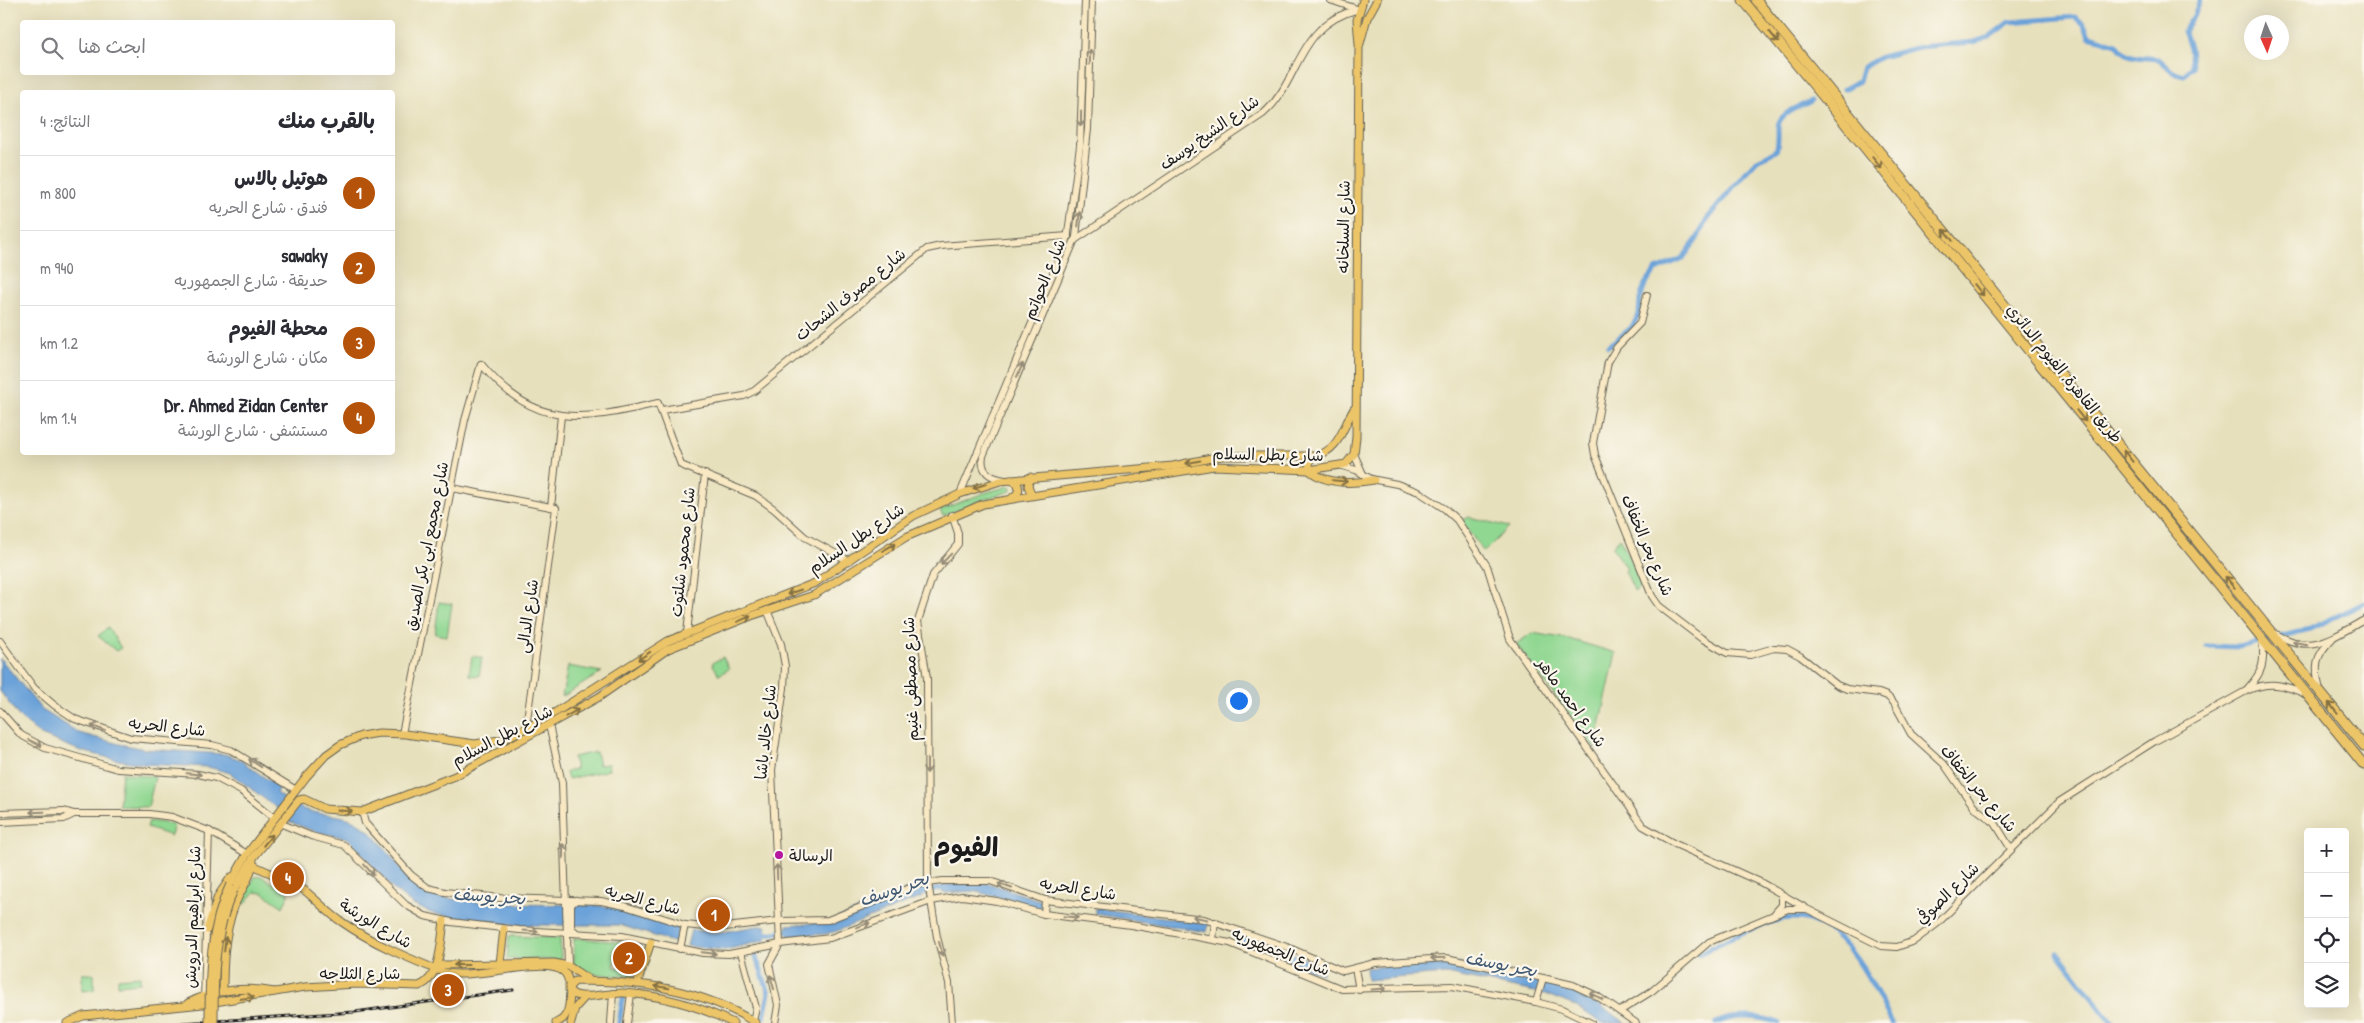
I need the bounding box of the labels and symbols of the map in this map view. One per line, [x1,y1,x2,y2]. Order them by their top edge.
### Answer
north arrow [2244,15,2289,60]
one-way arrow [1768,31,1780,44]
one-way arrow [1085,49,1094,65]
street label: شارع الشيخ يوسف [1155,89,1264,175]
one-way arrow [1076,110,1086,126]
one-way arrow [1872,156,1883,169]
street label: شارع السلخانه [1331,180,1356,274]
one-way arrow [1074,211,1084,227]
one-way arrow [1943,228,1954,241]
street label: شارع الحواتم [1018,235,1072,323]
street label: شارع مصرف الشحات [790,243,911,346]
one-way arrow [1974,283,1985,296]
street label: طريق القاهرة, الفيوم الدائري [2000,299,2128,448]
one-way arrow [1016,363,1026,378]
one-way arrow [2075,409,2086,422]
street label: شارع بطل السلام [1212,442,1324,468]
one-way arrow [2122,450,2133,463]
one-way arrow [1185,458,1201,467]
street label: شارع مجمع ابى بكر الصديق [399,460,454,633]
one-way arrow [1332,477,1348,486]
one-way arrow [972,482,988,492]
street label: شارع محمود شلتوت [664,486,701,618]
street label: شارع بحر الخفاف [1616,491,1679,599]
street label: شارع بطل السلام [804,498,909,580]
one-way arrow [881,541,895,551]
one-way arrow [940,553,952,565]
one-way arrow [2225,576,2236,589]
street label: شارع الدالى [511,578,544,654]
one-way arrow [786,588,802,598]
one-way arrow [736,613,751,623]
street label: شارع مصطفى غنيم [897,616,925,742]
one-way arrow [2293,638,2309,648]
one-way arrow [638,651,652,661]
street label: شارع احمد ماهر [1530,651,1612,752]
street label: شارع خالد باشا [749,683,782,781]
your location [1226,688,1252,714]
street label: شارع بطل السلام [448,699,557,773]
one-way arrow [2328,701,2339,714]
one-way arrow [564,707,579,717]
street label: شارع الحريه [127,711,207,742]
one-way arrow [91,723,107,732]
one-way arrow [28,738,43,748]
street label: شارع بحر الخفاف [1935,740,2022,837]
one-way arrow [248,758,262,768]
one-way arrow [922,758,932,774]
one-way arrow [185,769,201,779]
one-way arrow [30,807,46,817]
one-way arrow [337,807,353,816]
district label: الفيوم [934,829,998,867]
one-way arrow [263,834,274,847]
one-way arrow [558,843,568,860]
place label: الرسالة [789,844,833,866]
street label: شارع ابراهيم الدرويش [179,845,207,989]
marker: الرسالة [773,849,785,861]
street label: شارع الصوفي [1910,857,1984,930]
pin: 4 [272,859,304,897]
one-way arrow [363,863,375,876]
one-way arrow [773,864,782,880]
water label: بحر يوسف [855,865,933,912]
street label: شارع الحريه [1038,871,1118,906]
street label: شارع الحريه [603,878,683,921]
water label: بحر يوسف [452,881,527,911]
one-way arrow [998,881,1014,891]
street label: شارع الورشة [335,893,416,954]
pin: 1 [698,896,730,934]
one-way arrow [1062,912,1078,922]
one-way arrow [1192,913,1208,922]
one-way arrow [855,920,870,929]
street label: شارع الجمهوريه [1228,921,1333,982]
one-way arrow [522,926,538,935]
one-way arrow [220,936,230,952]
pin: 2 [613,939,645,977]
one-way arrow [936,940,946,956]
water label: بحر يوسف [1463,944,1540,983]
one-way arrow [700,948,716,958]
one-way arrow [1431,954,1447,963]
one-way arrow [453,960,470,970]
street label: شارع الثلاجه [320,962,400,985]
pin: 3 [432,971,464,1009]
one-way arrow [766,975,776,991]
one-way arrow [655,982,671,992]
one-way arrow [1371,984,1387,993]
one-way arrow [1588,991,1603,1001]
one-way arrow [239,993,255,1003]

